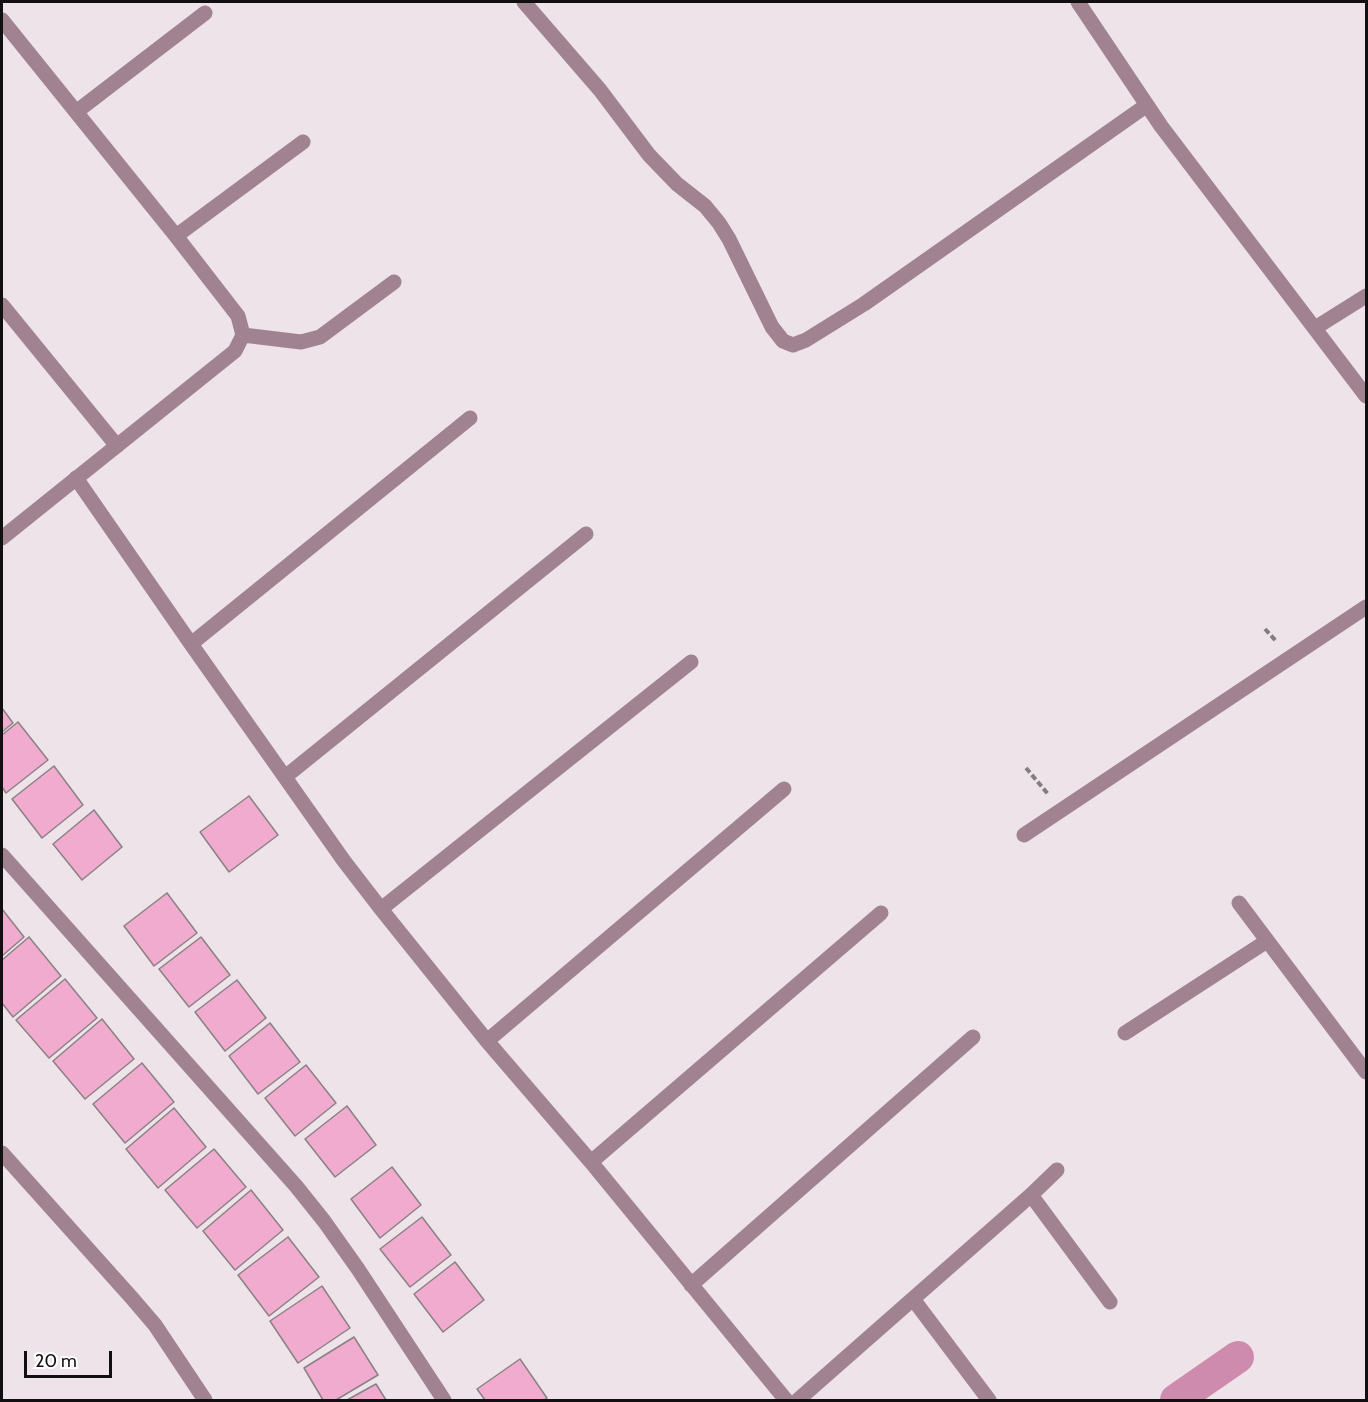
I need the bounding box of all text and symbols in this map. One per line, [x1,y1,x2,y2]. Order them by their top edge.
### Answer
scale bar [27,1339,116,1377]
text: 20 m [35,1350,77,1372]

